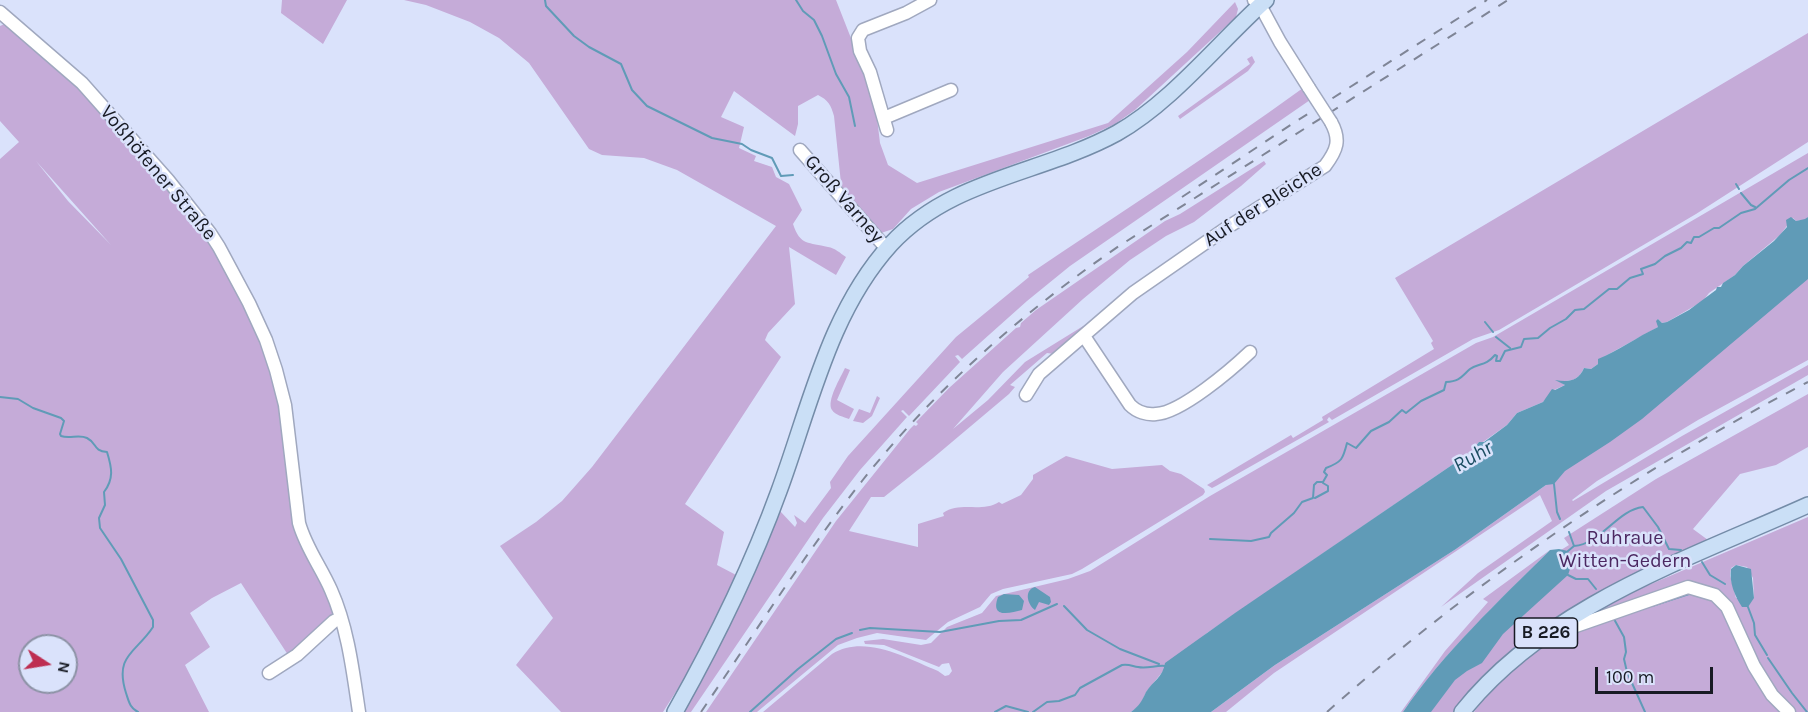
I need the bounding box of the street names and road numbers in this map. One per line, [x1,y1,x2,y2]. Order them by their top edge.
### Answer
street label: Voßhöfener Straße [95,101,221,245]
street label: Groß Varney [799,150,889,248]
street label: Auf der Bleiche [1199,158,1327,252]
road number: B 226 [1514,618,1578,648]

